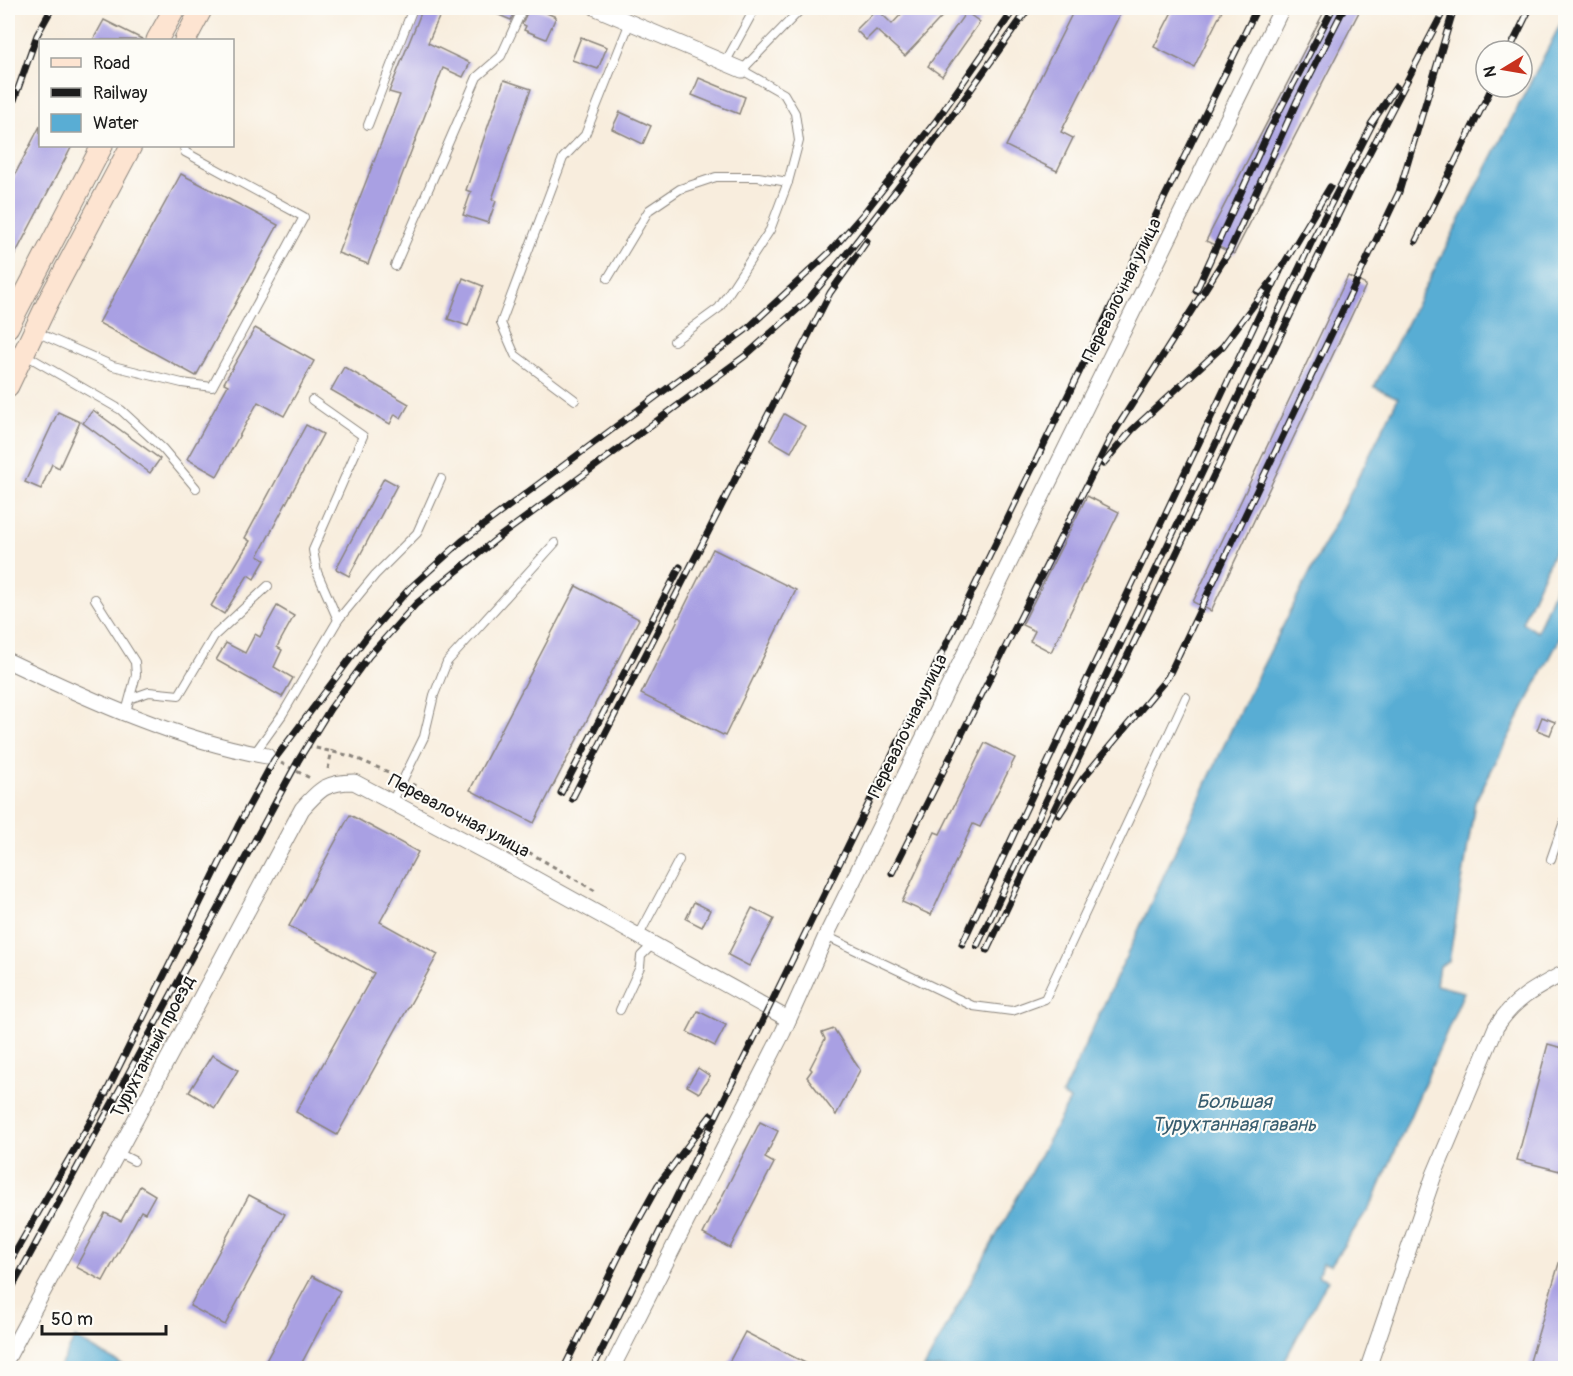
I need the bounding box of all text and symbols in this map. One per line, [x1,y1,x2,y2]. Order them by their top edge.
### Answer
legend [39,39,234,147]
north arrow [1474,39,1534,99]
text: Road [93,52,130,75]
text: N [1479,64,1501,79]
text: Railway [93,82,148,105]
text: Water [93,112,139,135]
street label: Перевалочная улица [1077,214,1167,366]
street label: Перевалочная улица [863,650,953,802]
street label: Перевалочная улица [384,769,534,863]
street label: Турухтанный проезд [106,972,200,1122]
water label: Большая Турухтанная гавань [1152,1089,1317,1137]
scale bar [42,1298,166,1336]
text: 50 m [51,1308,93,1331]

